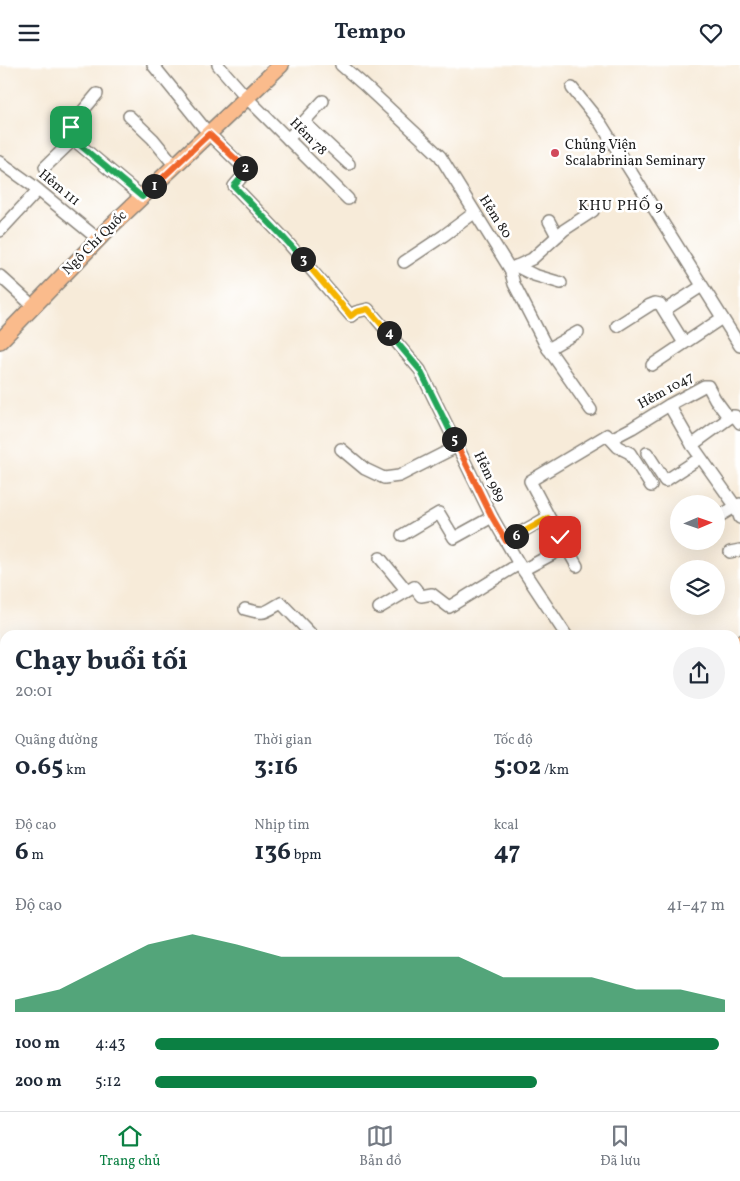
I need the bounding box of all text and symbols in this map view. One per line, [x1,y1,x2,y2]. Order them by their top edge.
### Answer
text: Tempo [334,17,406,48]
icon: menu [15,19,43,47]
icon: heart [697,19,725,47]
pin [50,106,92,148]
icon: arrive [57,113,85,141]
street label: Hẻm 78 [285,114,331,160]
place label: Chủng Viện Scalabrinian Seminary [565,136,706,171]
marker: Chủng Viện Scalabrinian Seminary [549,147,561,159]
pin: 2 [232,155,258,181]
text: 2 [242,159,249,178]
street label: Hẻm 111 [34,165,84,211]
pin: 1 [142,173,166,199]
text: 1 [152,177,157,196]
street label: Hẻm 80 [474,192,516,242]
district label: KHU PHỐ 9 [578,195,664,217]
street label: Ngô Chí Quốc [59,207,131,279]
pin: 3 [290,247,316,271]
text: 3 [300,250,307,269]
pin: 4 [376,321,402,345]
text: 4 [385,324,394,343]
street label: Hẻm 1047 [635,368,697,414]
pin: 5 [442,427,466,451]
text: 5 [451,430,458,449]
street label: Hẻm 989 [469,449,509,505]
north arrow [670,495,725,550]
map controls [670,495,725,615]
pin [539,516,581,558]
pin: 6 [504,523,528,549]
icon: check [546,523,574,551]
text: 6 [513,527,520,546]
button: layers [670,560,725,615]
text: Chạy buổi tối [15,642,188,681]
button: share [673,647,725,699]
text: 20:01 [15,681,53,703]
text: Quãng đường [15,731,98,750]
text: Thời gian [254,731,312,750]
text: Tốc độ [494,731,533,750]
text: 0.65 [15,750,63,785]
text: 3:16 [254,750,298,785]
text: 5:02 [494,750,541,785]
text: km [63,761,86,780]
text: /km [541,761,569,780]
text: Độ cao [15,816,56,835]
text: Nhịp tim [254,816,310,835]
text: kcal [494,816,519,835]
text: 6 [15,835,29,870]
text: 136 [254,835,291,870]
text: 47 [494,835,521,870]
text: m [29,846,44,865]
text: bpm [291,846,322,865]
text: Độ cao [15,895,62,917]
text: 41–47 m [667,895,725,917]
text: 100 m [15,1033,60,1055]
text: 4:43 [95,1033,125,1055]
text: 200 m [15,1071,62,1093]
text: 5:12 [95,1071,121,1093]
tab: Trang chủ [99,1122,160,1171]
tab: Bản đồ [359,1122,401,1171]
tab: Đã lưu [600,1122,641,1171]

